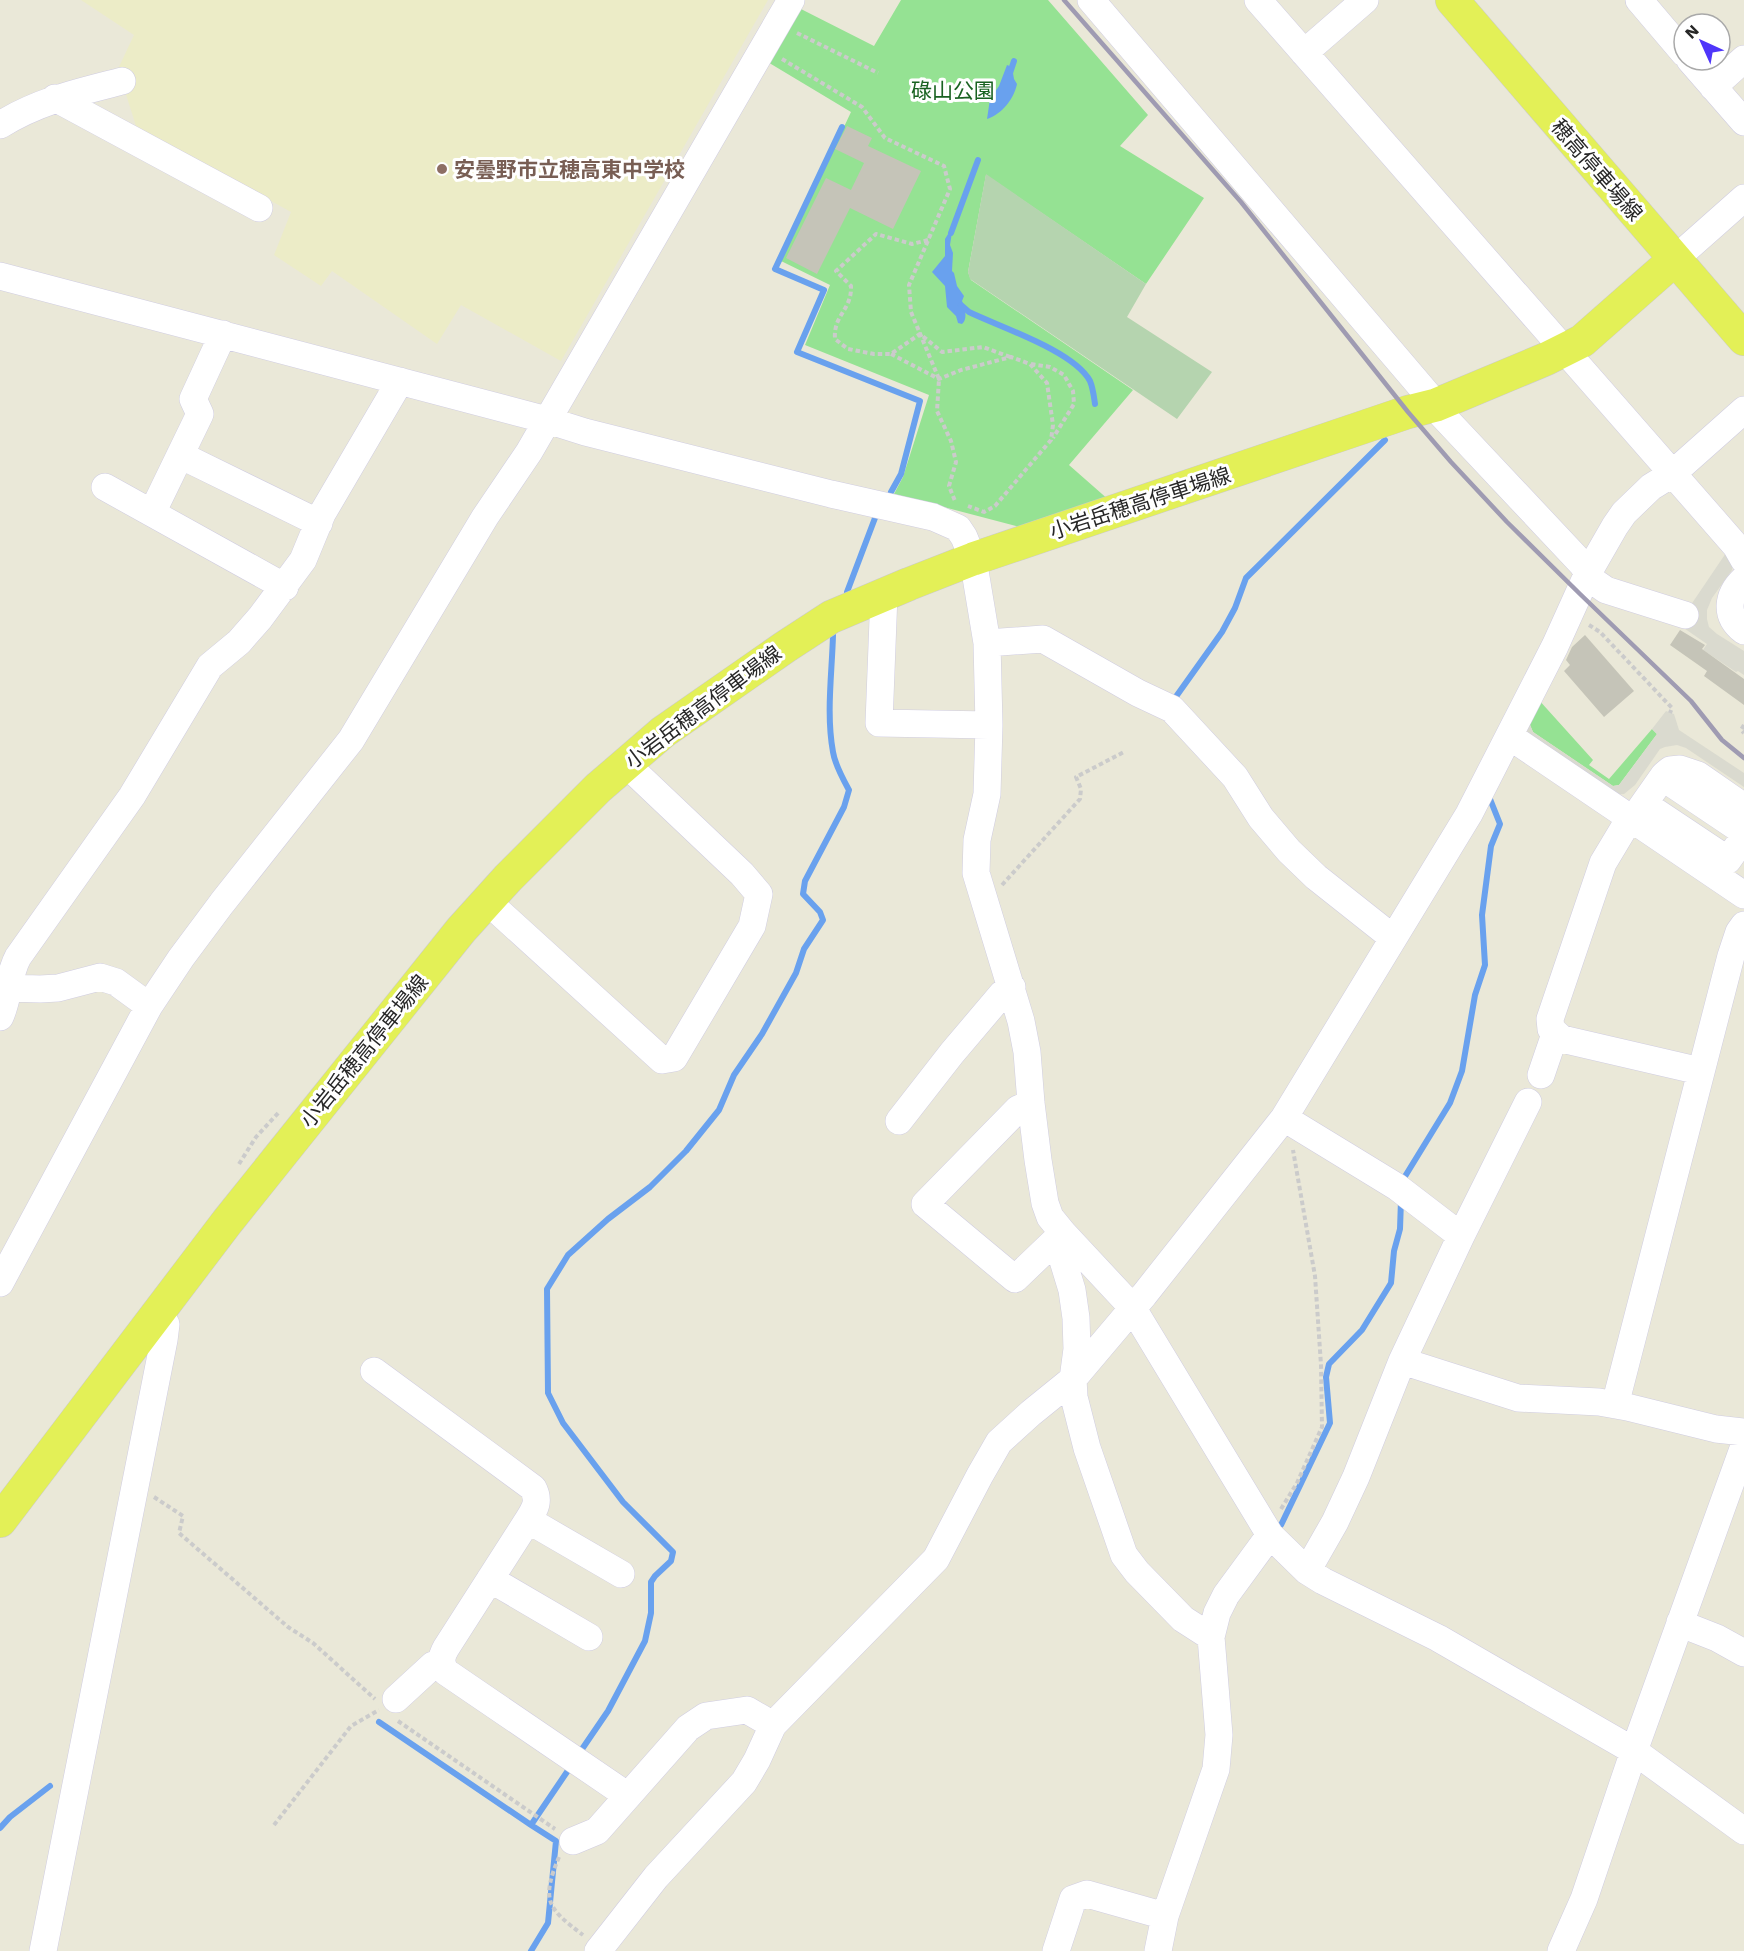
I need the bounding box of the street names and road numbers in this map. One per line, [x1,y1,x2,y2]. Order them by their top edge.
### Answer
street label: 穂高停車場線 [1546,114,1648,226]
street label: 小岩岳穂高停車場線 [1046,462,1234,544]
street label: 小岩岳穂高停車場線 [620,640,786,774]
street label: 小岩岳穂高停車場線 [295,970,433,1132]

